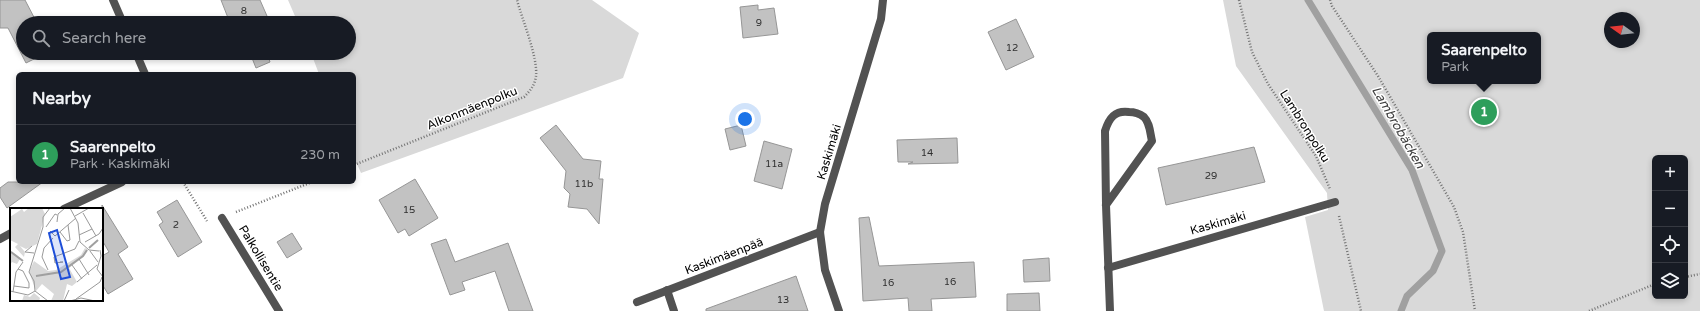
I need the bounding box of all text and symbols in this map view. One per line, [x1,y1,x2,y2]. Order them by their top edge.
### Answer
house number: 8 [241,5,247,17]
north arrow [1604,12,1640,48]
search box [16,16,356,60]
house number: 9 [756,17,762,29]
icon: search [30,27,52,49]
text: Search here [62,29,146,47]
popup [1427,32,1541,84]
text: Saarenpelto [1441,41,1527,59]
house number: 12 [1006,42,1018,54]
text: Park [1441,59,1469,75]
street label: Alkonmäenpolku [425,83,519,133]
water label: Lambrobäcken [1368,84,1429,172]
street label: Lambronpolku [1277,87,1333,165]
text: Nearby [32,88,91,109]
pin: 1 [1471,97,1497,127]
your location [735,109,755,129]
street label: Kaskimäki [814,123,844,181]
text: Saarenpelto [70,138,156,156]
text: 1 [41,147,49,163]
text: 230 m [300,147,340,163]
house number: 14 [921,147,933,159]
map controls [1652,155,1688,299]
button: + [1652,155,1688,191]
text: Park · Kaskimäki [70,156,170,172]
house number: 11a [765,158,783,170]
house number: 29 [1205,170,1217,182]
house number: 11b [575,178,593,190]
button: − [1652,191,1688,227]
house number: 15 [403,204,415,216]
inset map [10,208,103,301]
street label: Kaskimäki [1188,208,1248,238]
house number: 2 [173,219,179,231]
street label: Palkollisentie [236,223,286,294]
button: locate [1652,227,1688,263]
street label: Kaskimäenpää [683,235,765,277]
button: layers [1652,263,1688,299]
house number: 16 [944,276,956,288]
house number: 16 [882,277,894,289]
house number: 13 [777,294,789,306]

